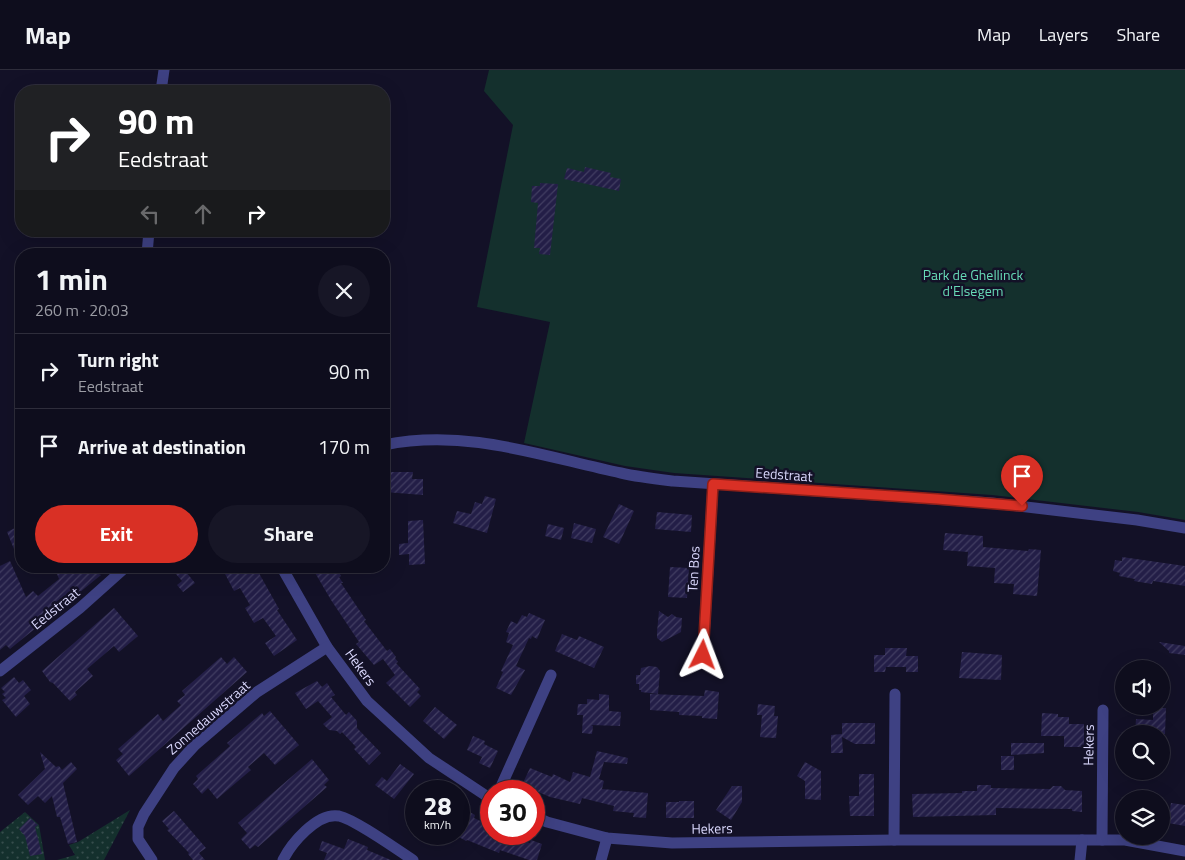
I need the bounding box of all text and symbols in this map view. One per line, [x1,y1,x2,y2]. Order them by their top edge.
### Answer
text: Map [25,17,71,53]
text: Map [977,21,1011,48]
text: Layers [1039,21,1088,48]
text: Share [1116,21,1160,48]
text: 90 m [118,94,194,148]
icon: right [35,105,100,170]
text: Eedstraat [118,142,208,176]
icon: left [136,200,164,228]
icon: ahead [189,200,217,228]
icon: right [242,200,270,228]
text: 1 min [35,256,108,302]
park label: Park de Ghellinck d'Elsegem [923,264,1024,301]
button: close [318,265,370,317]
text: 260 m · 20:03 [35,298,129,322]
text: Turn right [78,345,159,374]
icon: right [35,357,63,385]
text: 90 m [329,357,370,386]
text: Eedstraat [78,374,144,398]
icon: arrive [35,432,63,460]
text: Arrive at destination [78,432,246,461]
text: 170 m [318,432,370,461]
pin [1001,455,1043,506]
street label: Eedstraat [755,462,813,486]
icon: arrive [1008,462,1036,490]
button: Exit [35,505,198,563]
button: Share [208,505,370,563]
street label: Ten Bos [681,545,705,593]
street label: Eedstraat [26,582,84,634]
position arrow [676,628,728,680]
street label: Hekers [340,644,382,690]
map controls [1115,660,1170,845]
button: sound [1115,660,1170,715]
street label: Zonnedauwstraat [162,675,254,759]
street label: Hekers [1077,724,1099,766]
button: search [1115,725,1170,780]
speed limit sign: 30 [480,780,545,845]
text: 28 [423,787,452,825]
button: layers [1115,790,1170,845]
text: km/h [424,815,451,834]
street label: Hekers [691,817,733,839]

